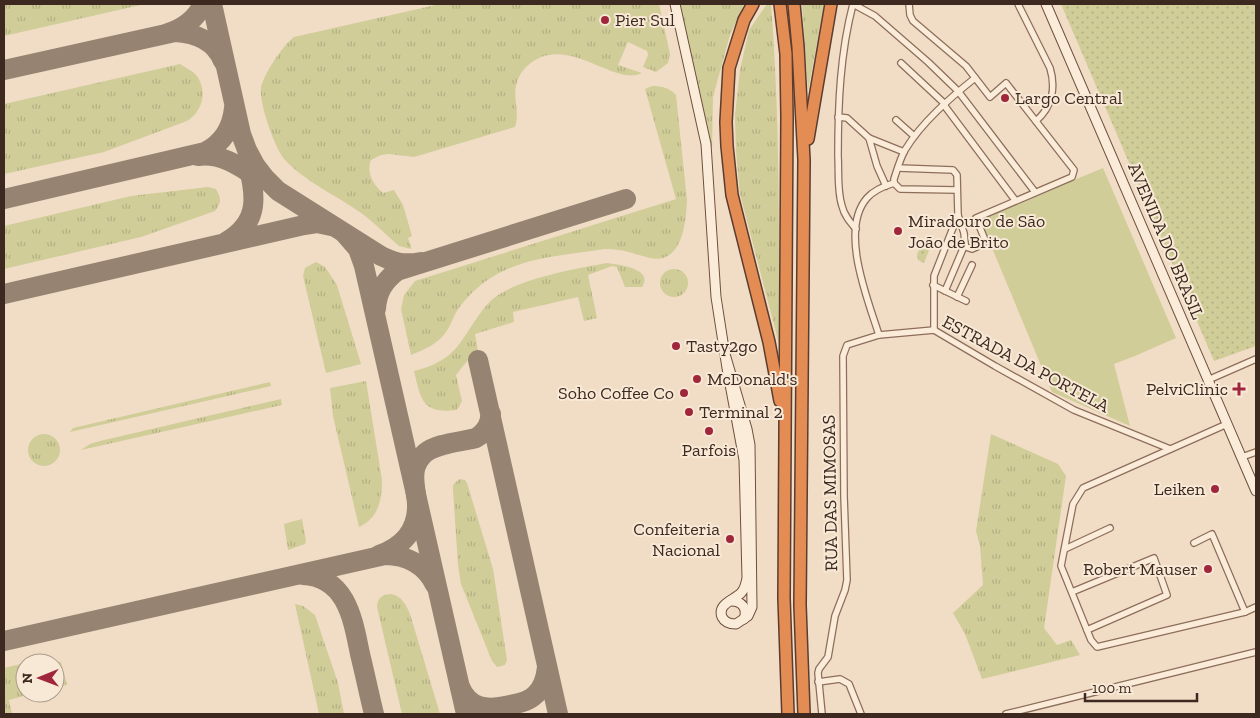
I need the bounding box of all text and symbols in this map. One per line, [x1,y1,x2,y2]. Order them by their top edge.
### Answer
place label: Pier Sul [615,9,675,31]
marker: Pier Sul [599,14,611,26]
place label: Largo Central [1015,87,1123,109]
marker: Largo Central [999,92,1011,104]
street label: AVENIDA DO BRASIL [1123,159,1209,323]
place label: Miradouro de São João de Brito [908,210,1045,253]
marker: Miradouro de São João de Brito [892,225,904,237]
street label: ESTRADA DA PORTELA [939,311,1114,418]
place label: Tasty2go [686,335,757,357]
marker: Tasty2go [670,340,682,352]
place label: McDonald's [707,368,797,390]
marker: McDonald's [691,373,703,385]
place label: PelviClinic [1146,378,1228,400]
place label: Soho Coffee Co [558,382,674,404]
marker: PelviClinic [1232,382,1246,396]
marker: Soho Coffee Co [678,387,690,399]
place label: Terminal 2 [699,401,783,423]
marker: Terminal 2 [683,406,695,418]
street label: RUA DAS MIMOSAS [818,415,842,571]
marker: Parfois [703,425,715,437]
place label: Parfois [682,439,736,461]
place label: Leiken [1154,478,1206,500]
marker: Leiken [1209,483,1221,495]
place label: Confeiteria Nacional [633,518,720,561]
marker: Confeiteria Nacional [724,533,736,545]
place label: Robert Mauser [1083,558,1198,580]
marker: Robert Mauser [1202,563,1214,575]
north arrow [15,653,65,703]
scale bar [1085,670,1198,702]
text: N [19,672,36,684]
text: 100 m [1092,679,1131,697]

